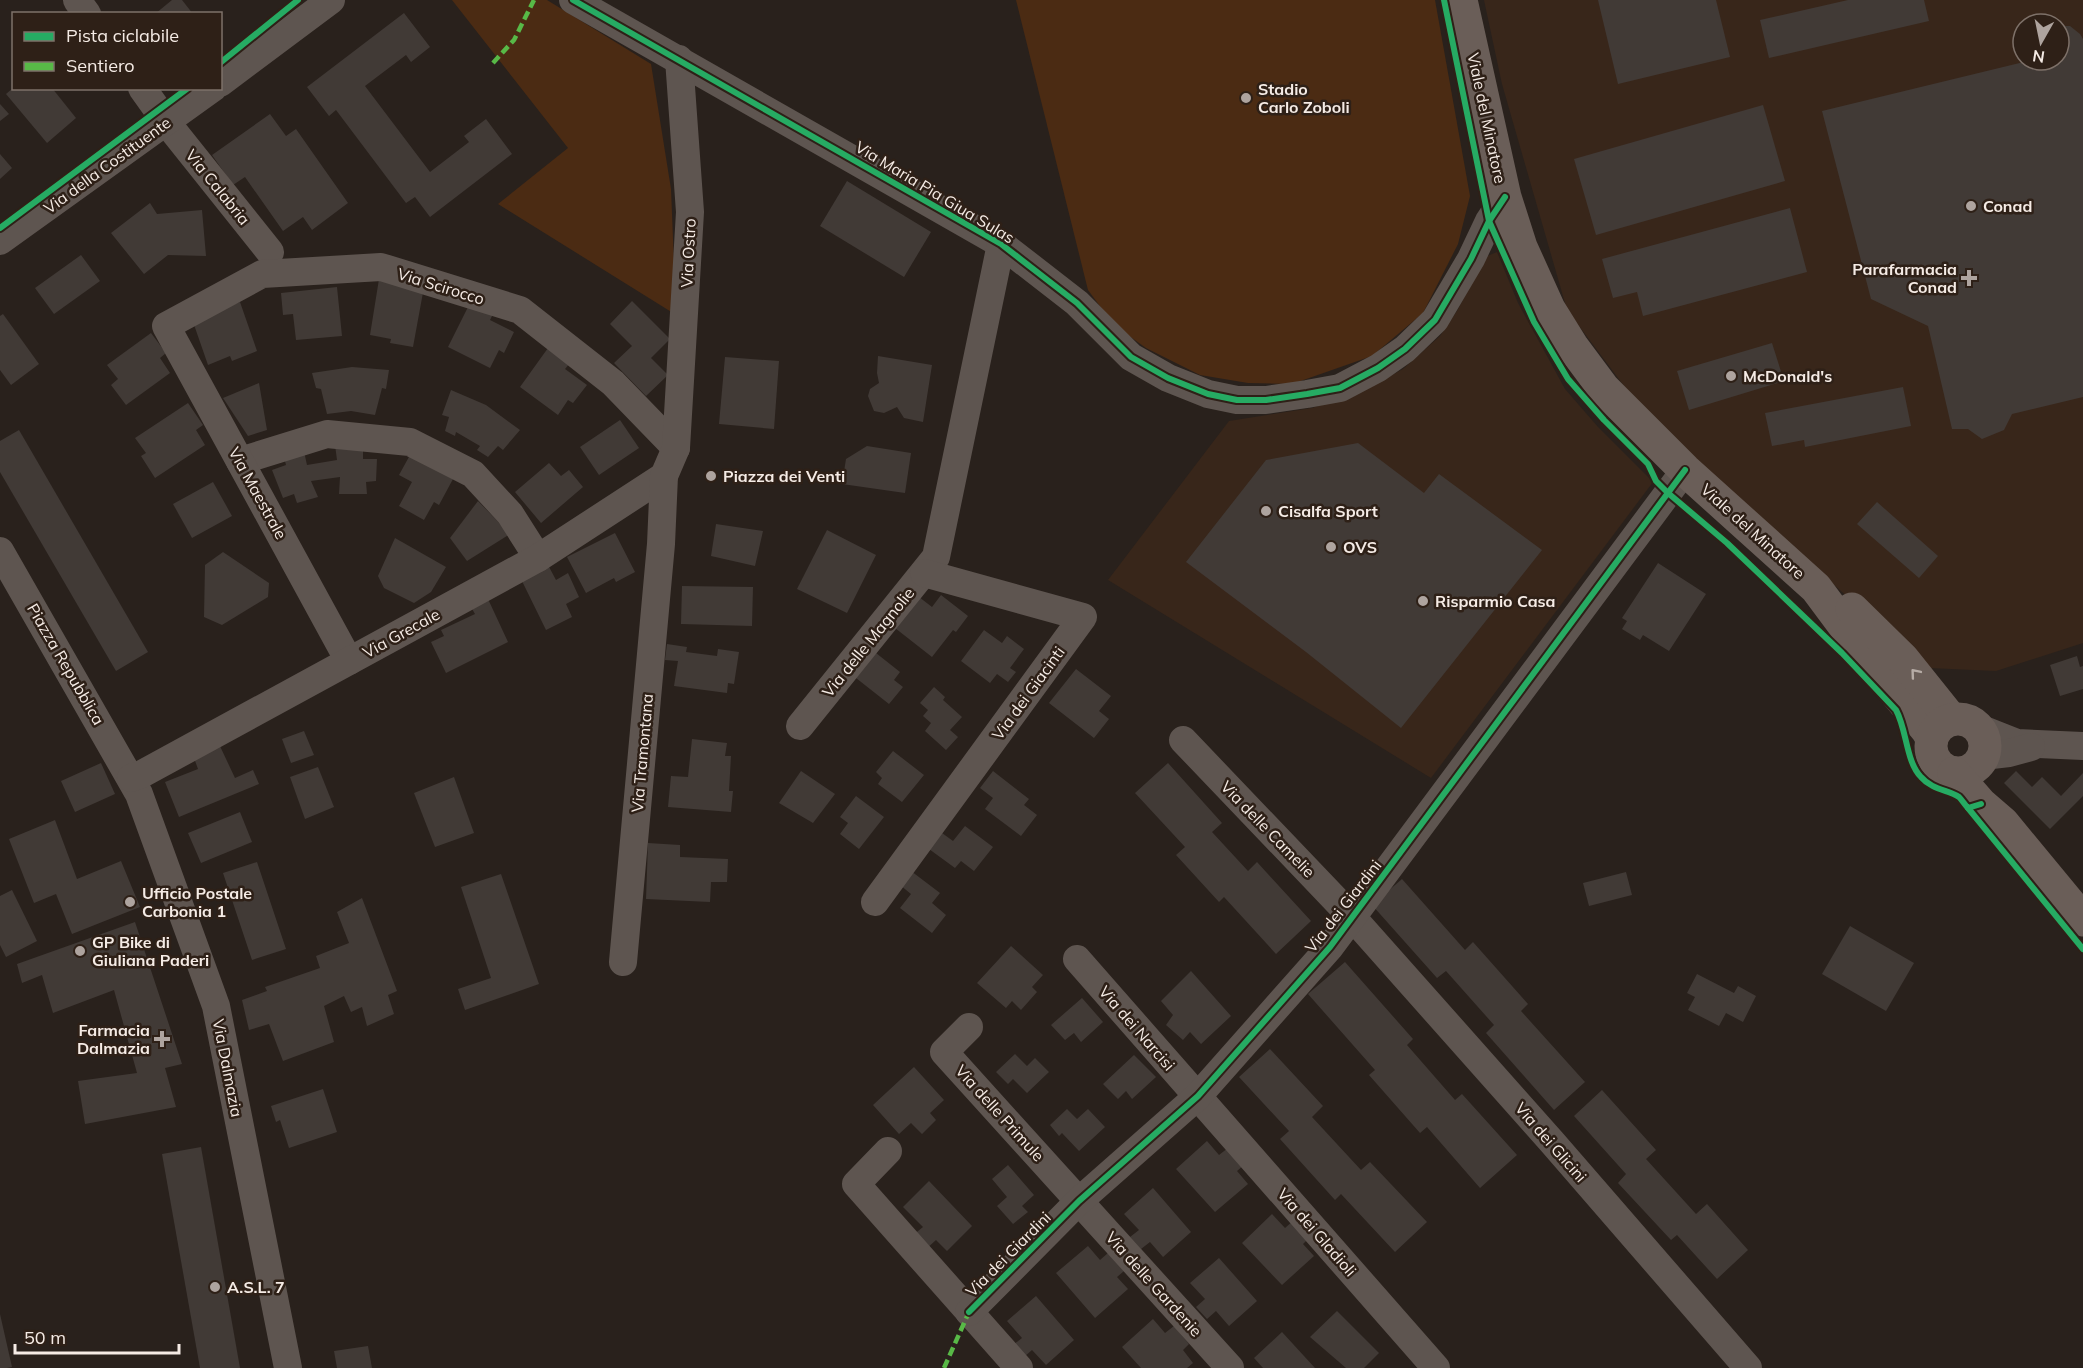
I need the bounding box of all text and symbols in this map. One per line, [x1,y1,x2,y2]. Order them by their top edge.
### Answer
legend [12,12,222,90]
north arrow [2011,12,2071,72]
text: Pista ciclabile [66,24,179,47]
text: N [2031,46,2046,68]
street label: Viale del Minatore [1463,51,1511,185]
text: Sentiero [66,54,135,77]
place label: Stadio Carlo Zoboli [1258,79,1350,117]
marker: Stadio Carlo Zoboli [1239,91,1253,105]
street label: Via della Costituente [39,112,175,218]
street label: Via Maria Pia Giua Sulas [852,136,1018,248]
street label: Via Calabria [182,145,254,229]
place label: Conad [1983,196,2032,216]
marker: Conad [1964,199,1978,213]
street label: Via Ostro [676,218,700,288]
place label: Parafarmacia Conad [1852,259,1957,297]
street label: Via Scirocco [395,263,487,309]
marker: Parafarmacia Conad [1962,271,1976,285]
place label: McDonald's [1743,366,1832,386]
marker: McDonald's [1724,369,1738,383]
street label: Via Maestrale [225,444,291,542]
place label: Piazza dei Venti [723,466,845,486]
marker: Piazza dei Venti [704,469,718,483]
street label: Viale del Minatore [1697,479,1809,583]
place label: Cisalfa Sport [1278,501,1378,521]
marker: Cisalfa Sport [1259,504,1273,518]
place label: OVS [1343,537,1377,557]
marker: OVS [1324,540,1338,554]
street label: Via delle Magnolie [818,583,918,701]
place label: Risparmio Casa [1435,591,1556,611]
marker: Risparmio Casa [1416,594,1430,608]
street label: Piazza Repubblica [23,600,109,728]
street label: Via Grecale [359,604,443,662]
street label: Via dei Giacinti [987,642,1069,744]
one-way arrow [1911,669,1922,680]
street label: Via Tramontana [627,693,657,813]
street label: Via delle Camelie [1217,776,1319,882]
street label: Via dei Giardini [1301,856,1385,956]
place label: Ufficio Postale Carbonia 1 [142,883,252,921]
marker: Ufficio Postale Carbonia 1 [123,895,137,909]
place label: GP Bike di Giuliana Paderi [92,932,209,970]
marker: GP Bike di Giuliana Paderi [73,944,87,958]
street label: Via dei Narcisi [1095,982,1179,1074]
street label: Via Dalmazia [209,1017,247,1119]
place label: Farmacia Dalmazia [77,1020,150,1058]
marker: Farmacia Dalmazia [155,1032,169,1046]
street label: Via delle Primule [951,1061,1049,1165]
street label: Via dei Glicini [1511,1098,1591,1186]
street label: Via dei Gladioli [1273,1184,1361,1280]
street label: Via dei Giardini [961,1207,1055,1301]
street label: Via delle Gardenie [1101,1227,1207,1341]
place label: A.S.L. 7 [227,1277,285,1297]
marker: A.S.L. 7 [208,1280,222,1294]
scale bar [15,1317,178,1355]
text: 50 m [24,1326,66,1349]

